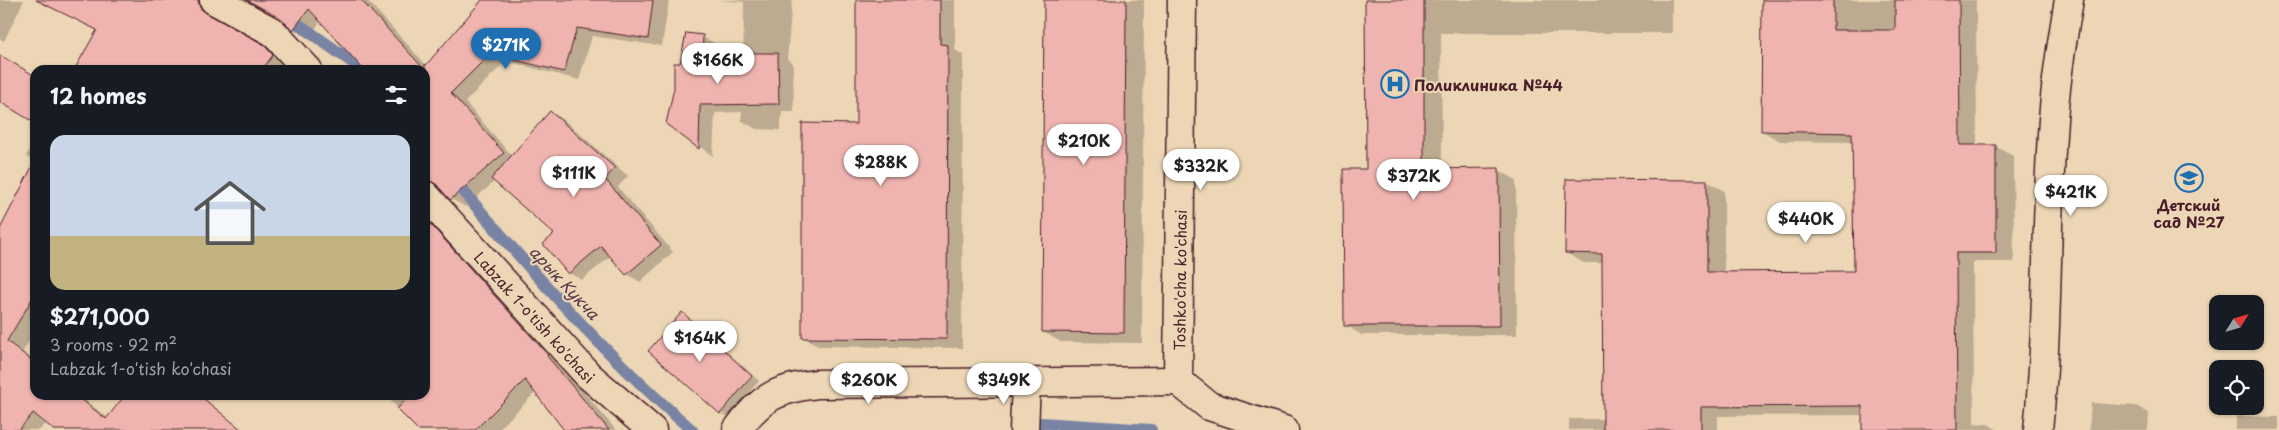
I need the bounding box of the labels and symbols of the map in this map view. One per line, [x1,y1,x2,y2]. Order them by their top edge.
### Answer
pin: $271K [471,28,541,70]
pin: $166K [683,42,753,85]
hospital icon: Поликлиника №44 [1380,69,1410,99]
place label: Поликлиника №44 [1414,73,1563,96]
pin: $210K [1049,124,1119,166]
pin: $288K [846,144,916,187]
pin: $332K [1166,148,1236,191]
pin: $111K [539,156,609,198]
pin: $372K [1379,158,1449,201]
school or university icon: Детский сад №27 [2174,163,2204,193]
pin: $421K [2036,174,2106,217]
place label: Детский сад №27 [2154,193,2225,233]
pin: $440K [1771,202,1841,244]
street label: Toshko'cha ko'chasi [1167,209,1191,351]
water label: арык Кукча [524,240,607,325]
street label: Labzak 1-o'tish ko'chasi [469,246,600,388]
north arrow [2209,295,2264,350]
pin: $164K [665,320,735,363]
pin: $260K [834,362,904,405]
pin: $349K [969,362,1039,405]

